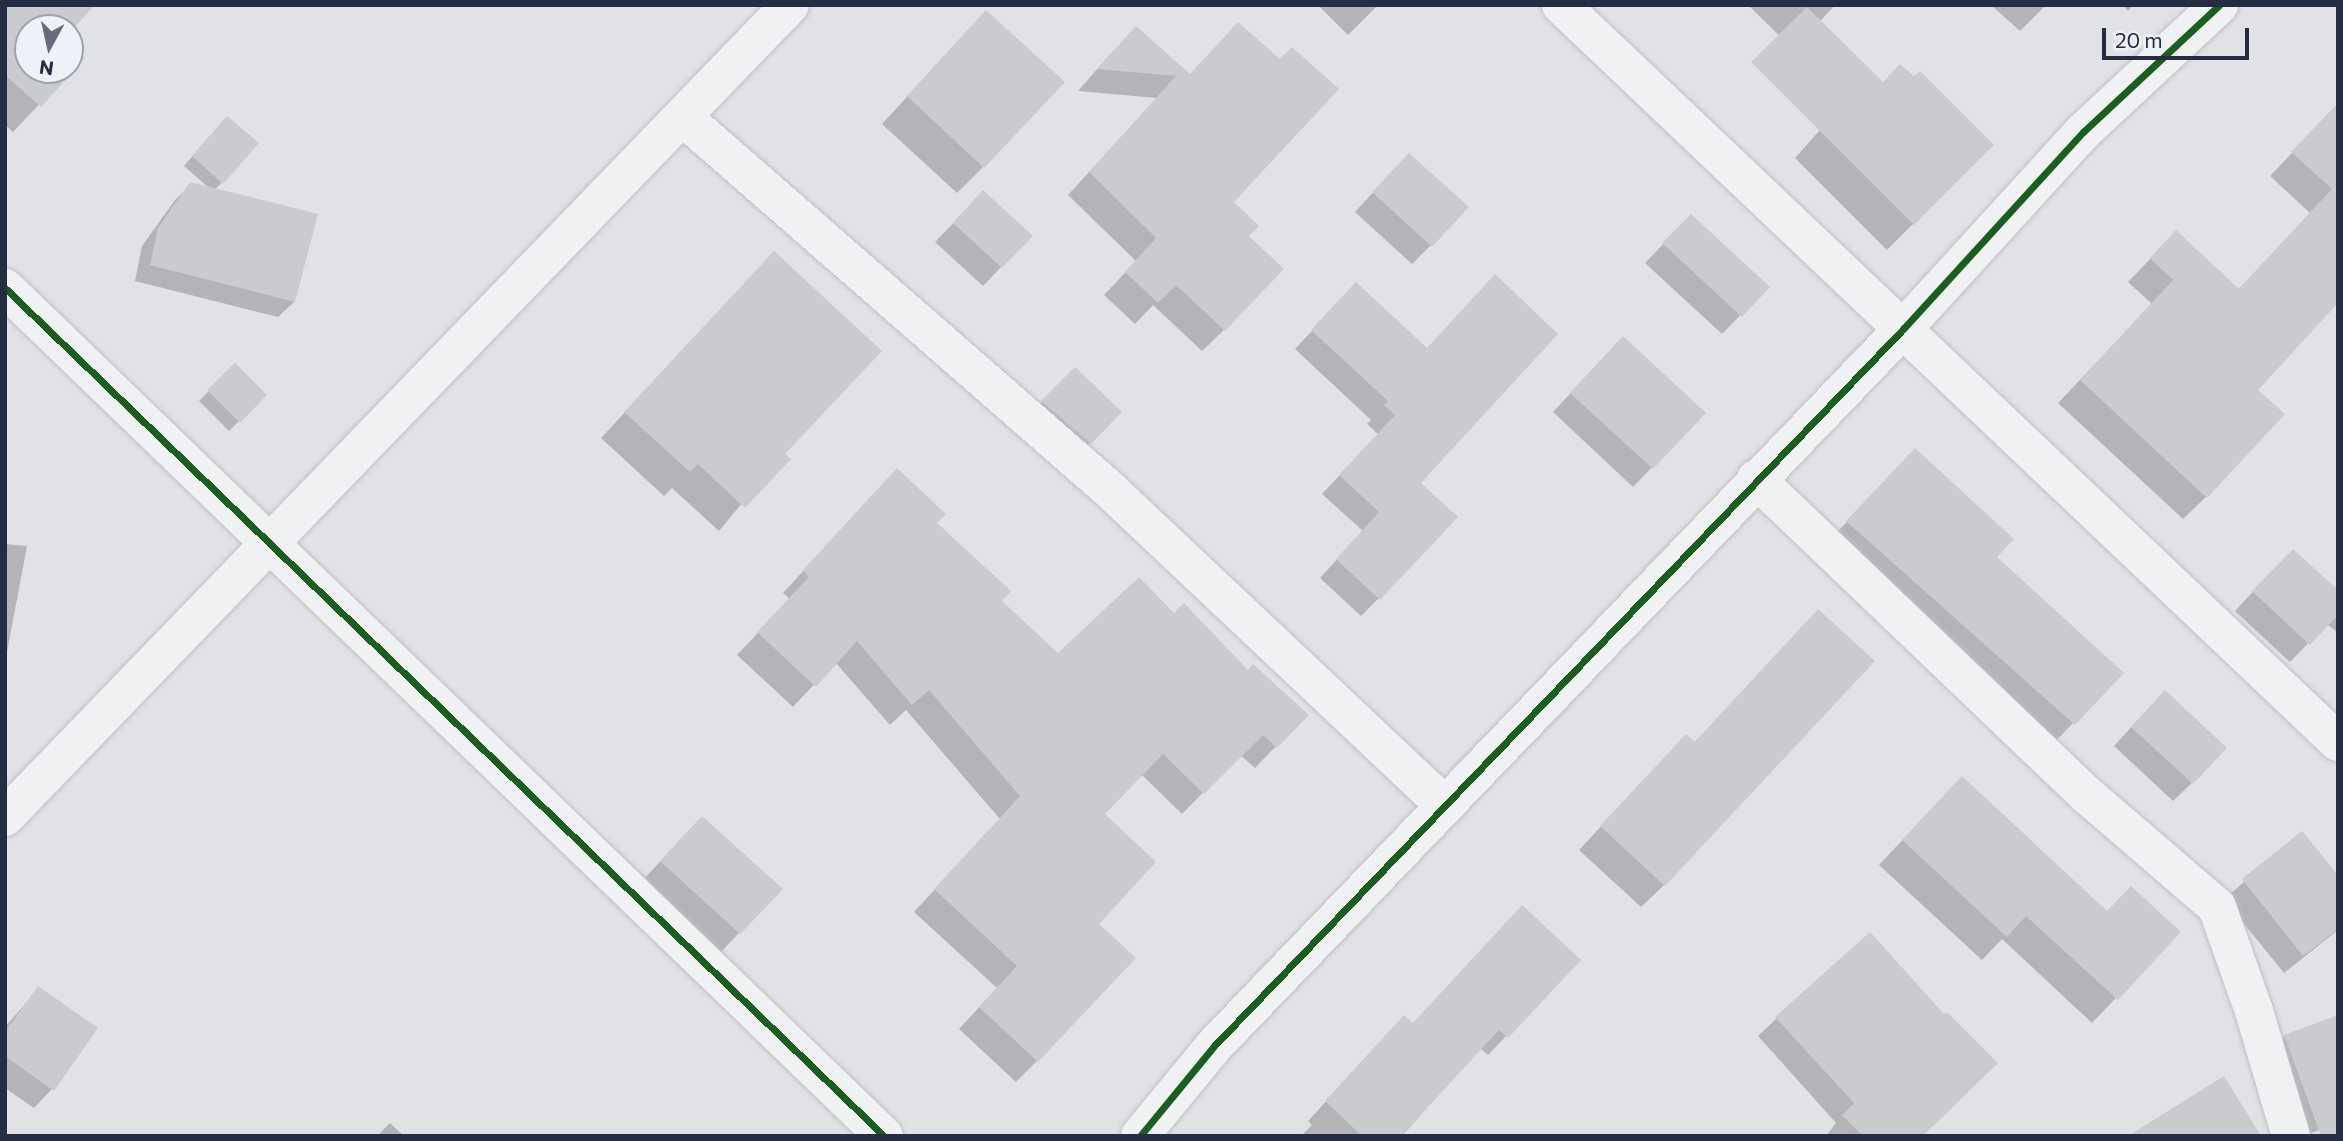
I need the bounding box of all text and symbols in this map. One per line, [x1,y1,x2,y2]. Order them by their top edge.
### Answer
north arrow [14,14,84,84]
scale bar [2105,14,2252,58]
text: 20 m [2115,27,2163,52]
text: N [38,56,55,81]

